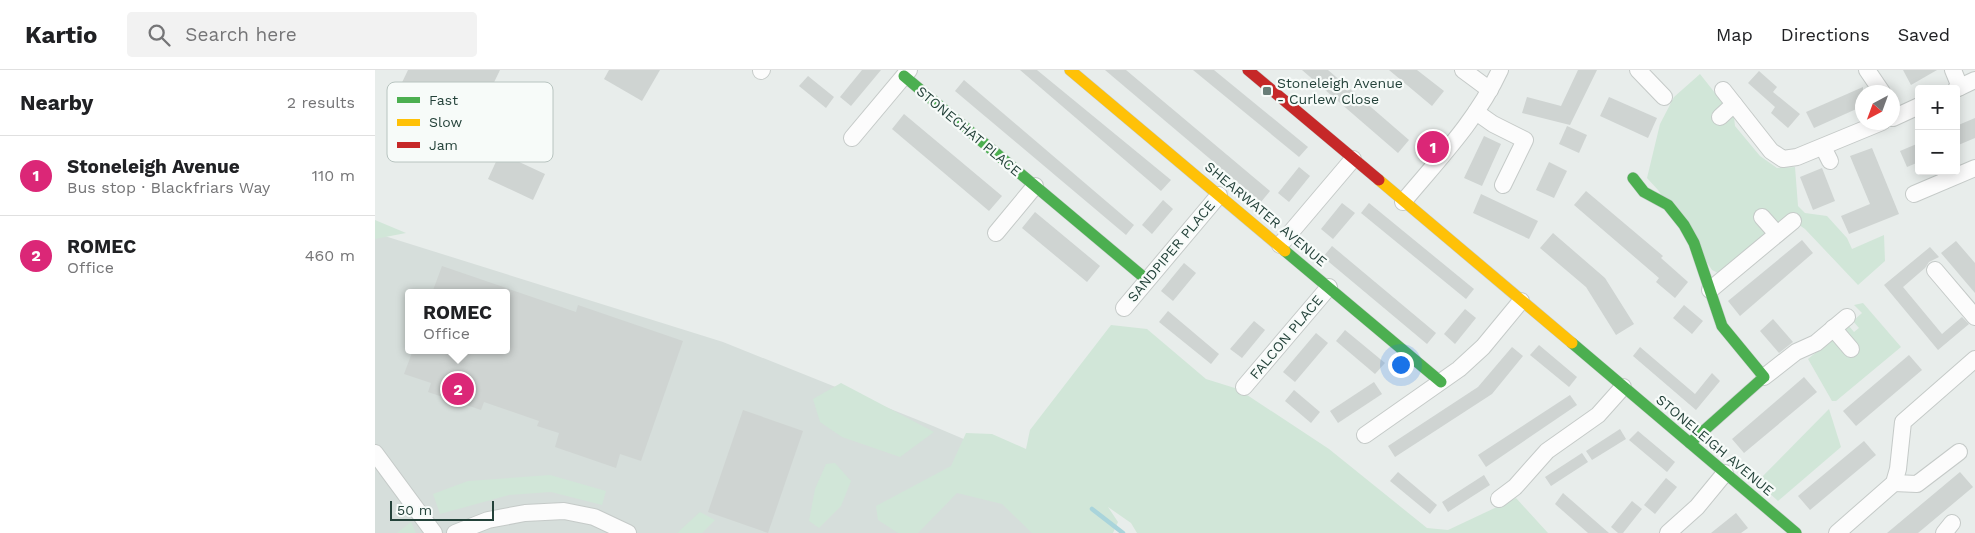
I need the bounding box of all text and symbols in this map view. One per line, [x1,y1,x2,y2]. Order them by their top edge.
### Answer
search box [127,12,477,57]
text: Kartio [25,21,97,49]
icon: search [145,21,173,49]
text: Search here [185,23,297,46]
text: Map [1716,24,1753,45]
text: Directions [1781,24,1870,45]
text: Saved [1898,24,1950,45]
place label: Stoneleigh Avenue - Curlew Close [1277,75,1403,107]
legend [387,82,553,162]
street label: STONECHAT PLACE [914,83,1024,179]
marker: Stoneleigh Avenue - Curlew Close [1261,85,1273,97]
north arrow [1855,85,1900,130]
map controls [1915,85,1960,175]
button: + [1915,85,1960,130]
text: Nearby [20,90,93,115]
text: Fast [429,92,458,108]
text: 2 results [287,93,355,112]
text: Slow [429,114,462,130]
pin: 1 [1417,128,1449,166]
button: − [1915,130,1960,175]
text: Jam [429,137,458,153]
text: Stoneleigh Avenue [67,155,240,178]
street label: SHEARWATER AVENUE [1202,158,1330,270]
text: 1 [33,166,39,185]
text: 110 m [312,166,355,185]
text: Bus stop · Blackfriars Way [67,178,270,197]
street label: SANDPIPER PLACE [1124,197,1218,305]
text: ROMEC [67,235,136,258]
text: 2 [31,246,41,265]
text: 460 m [305,246,355,265]
text: Office [67,258,114,277]
popup [405,289,510,354]
street label: FALCON PLACE [1246,292,1326,382]
text: ROMEC [423,301,492,324]
text: Office [423,324,470,343]
your location [1388,352,1414,378]
pin: 2 [442,370,474,408]
street label: STONELEIGH AVENUE [1653,391,1777,499]
scale bar [390,498,494,521]
text: 50 m [397,502,432,518]

